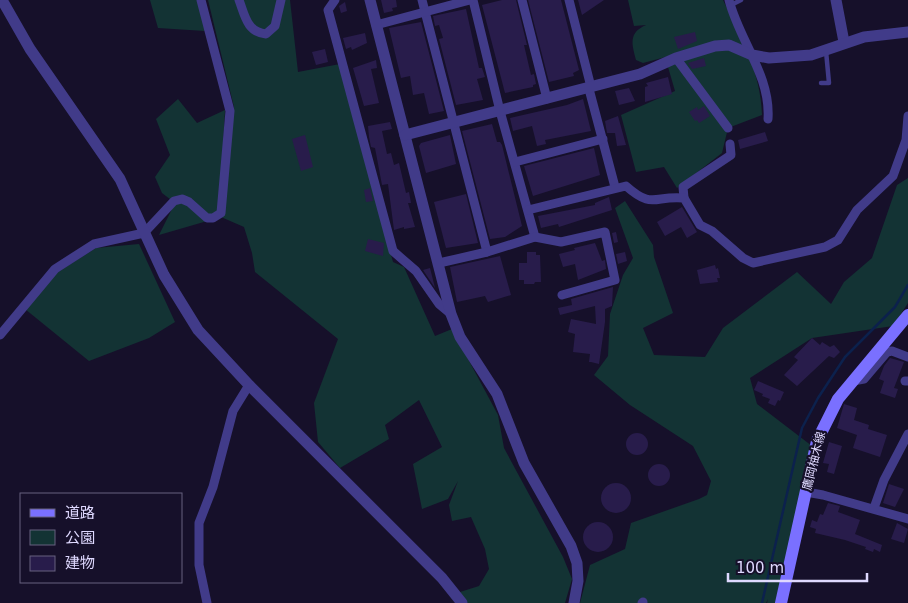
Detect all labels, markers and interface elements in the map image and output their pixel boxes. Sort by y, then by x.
street label: 鷹岡柚木線 [800,430,828,492]
legend [20,493,182,583]
text: 道路 [65,504,95,522]
text: 公園 [65,529,95,547]
scale bar [728,550,867,582]
text: 建物 [65,554,95,572]
text: 100 m [736,559,784,577]

